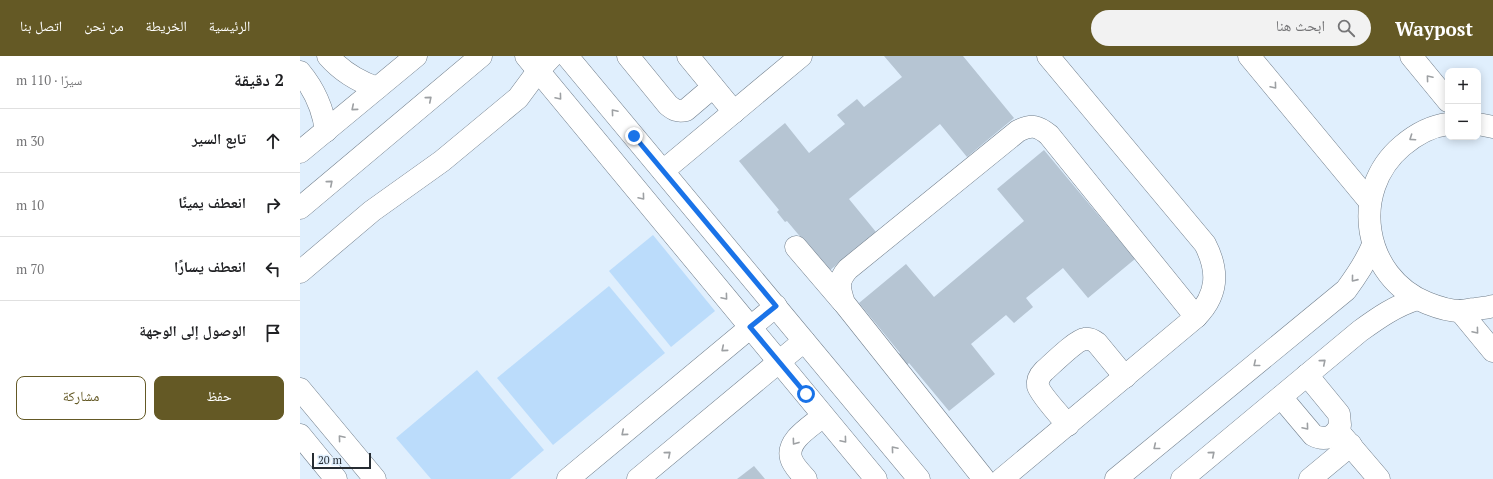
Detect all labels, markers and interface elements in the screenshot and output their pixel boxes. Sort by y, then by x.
search box [1091,10,1371,46]
text: ابحث هنا [1276,15,1325,35]
text: اتصل بنا [20,16,62,35]
text: من نحن [84,16,124,35]
text: الخريطة [146,16,187,35]
text: الرئيسية [209,16,250,35]
text: Waypost [1395,16,1473,41]
icon: search [1335,17,1357,39]
text: 2 دقيقة [234,68,284,91]
map controls [1445,68,1481,140]
button: + [1445,68,1481,104]
text: سيرًا · 110 m [16,71,82,89]
one-way arrow [1427,76,1434,83]
one-way arrow [1269,81,1276,89]
one-way arrow [555,92,562,99]
one-way arrow [425,97,432,104]
one-way arrow [351,103,359,110]
button: − [1445,104,1481,140]
one-way arrow [611,110,618,117]
route end [625,127,643,145]
text: تابع السير [192,128,246,148]
icon: ahead [262,130,284,152]
text: 30 m [16,132,44,150]
one-way arrow [1410,133,1417,140]
one-way arrow [325,180,332,187]
text: انعطف يمينًا [178,192,246,212]
one-way arrow [638,192,645,200]
icon: right [262,194,284,216]
text: 10 m [16,196,44,214]
text: انعطف يسارًا [174,256,246,276]
icon: left [262,258,284,280]
text: 70 m [16,260,44,278]
one-way arrow [1352,275,1359,282]
one-way arrow [721,292,728,300]
text: الوصول إلى الوجهة [139,320,246,340]
icon: arrive [262,322,284,344]
one-way arrow [1472,326,1479,333]
one-way arrow [721,345,729,352]
one-way arrow [1254,360,1261,367]
one-way arrow [1318,360,1326,367]
button: مشاركة [16,376,146,420]
button: حفظ [154,376,284,420]
route start [797,385,815,403]
one-way arrow [1302,422,1309,430]
one-way arrow [622,428,629,435]
one-way arrow [339,436,346,443]
one-way arrow [839,436,846,443]
one-way arrow [792,438,800,445]
one-way arrow [1153,442,1160,449]
one-way arrow [892,446,899,454]
scale bar [312,451,371,470]
one-way arrow [664,452,671,459]
one-way arrow [1208,452,1215,459]
text: 20 m [318,453,342,467]

